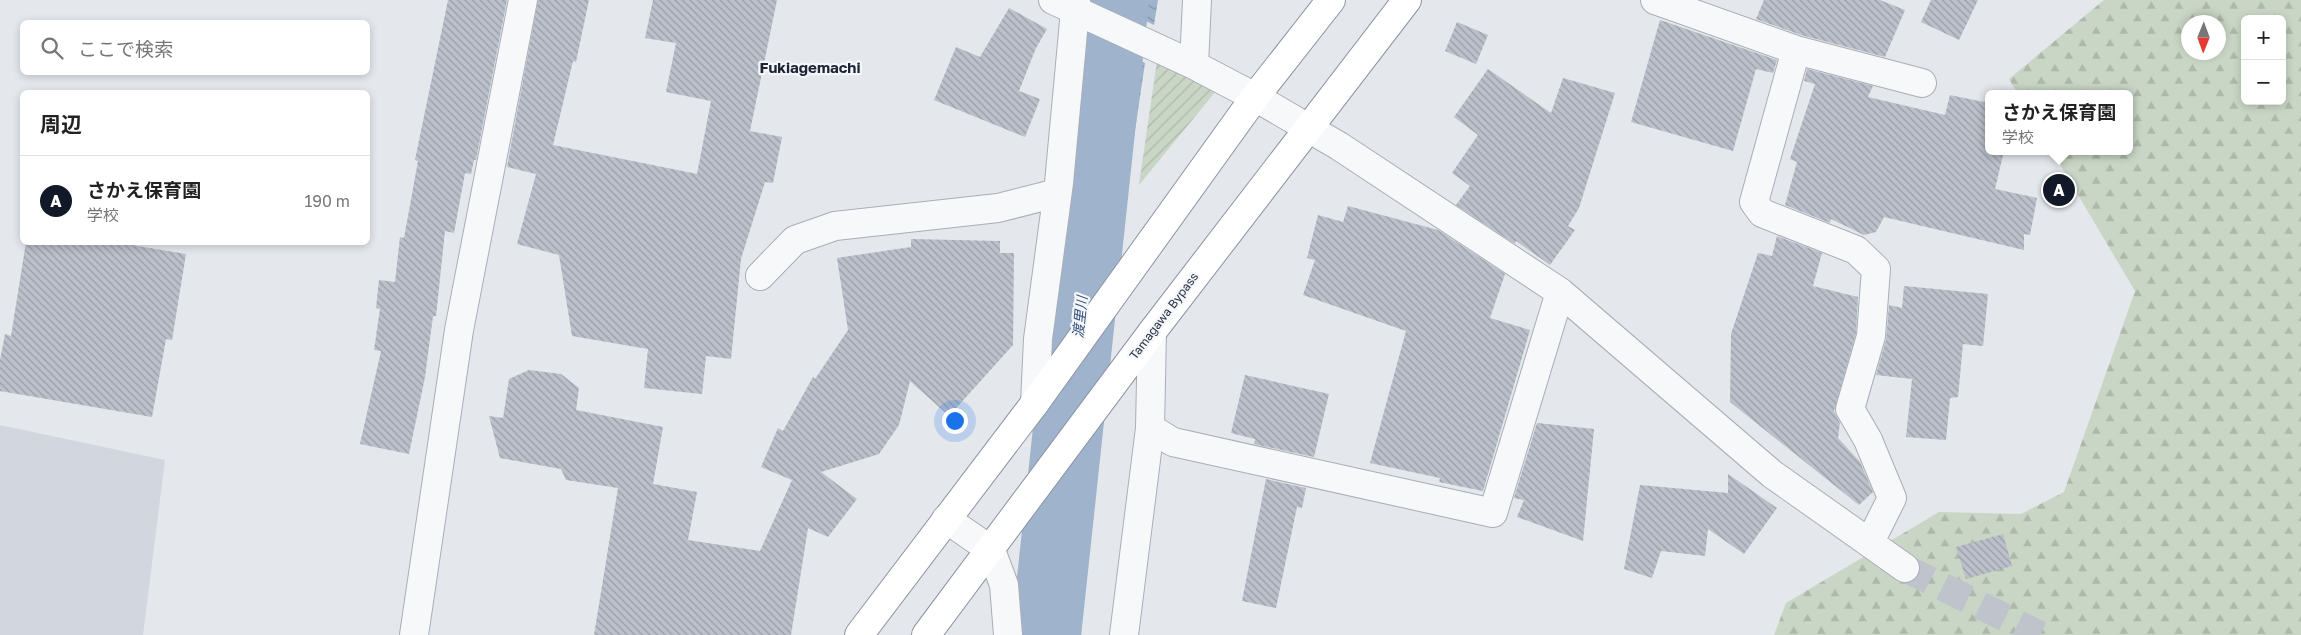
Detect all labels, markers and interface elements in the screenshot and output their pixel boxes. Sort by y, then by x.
north arrow [2181,15,2226,60]
map controls [2241,15,2286,105]
button: + [2241,15,2286,60]
search box [20,20,370,75]
icon: search [38,34,66,62]
text: ここで検索 [78,37,173,60]
district label: Fukiagemachi [759,58,861,76]
button: − [2241,60,2286,105]
popup [1985,90,2133,155]
text: さかえ保育園 [2002,100,2116,123]
text: 周辺 [40,111,82,137]
text: 学校 [2002,127,2034,147]
pin: A [2043,171,2075,209]
text: さかえ保育園 [87,178,201,201]
text: A [50,191,62,211]
text: 190 m [304,191,350,211]
text: 学校 [87,205,119,225]
street label: Tamagawa Bypass [1126,269,1201,362]
water label: 渡里川 [1069,293,1090,339]
your location [942,408,968,434]

